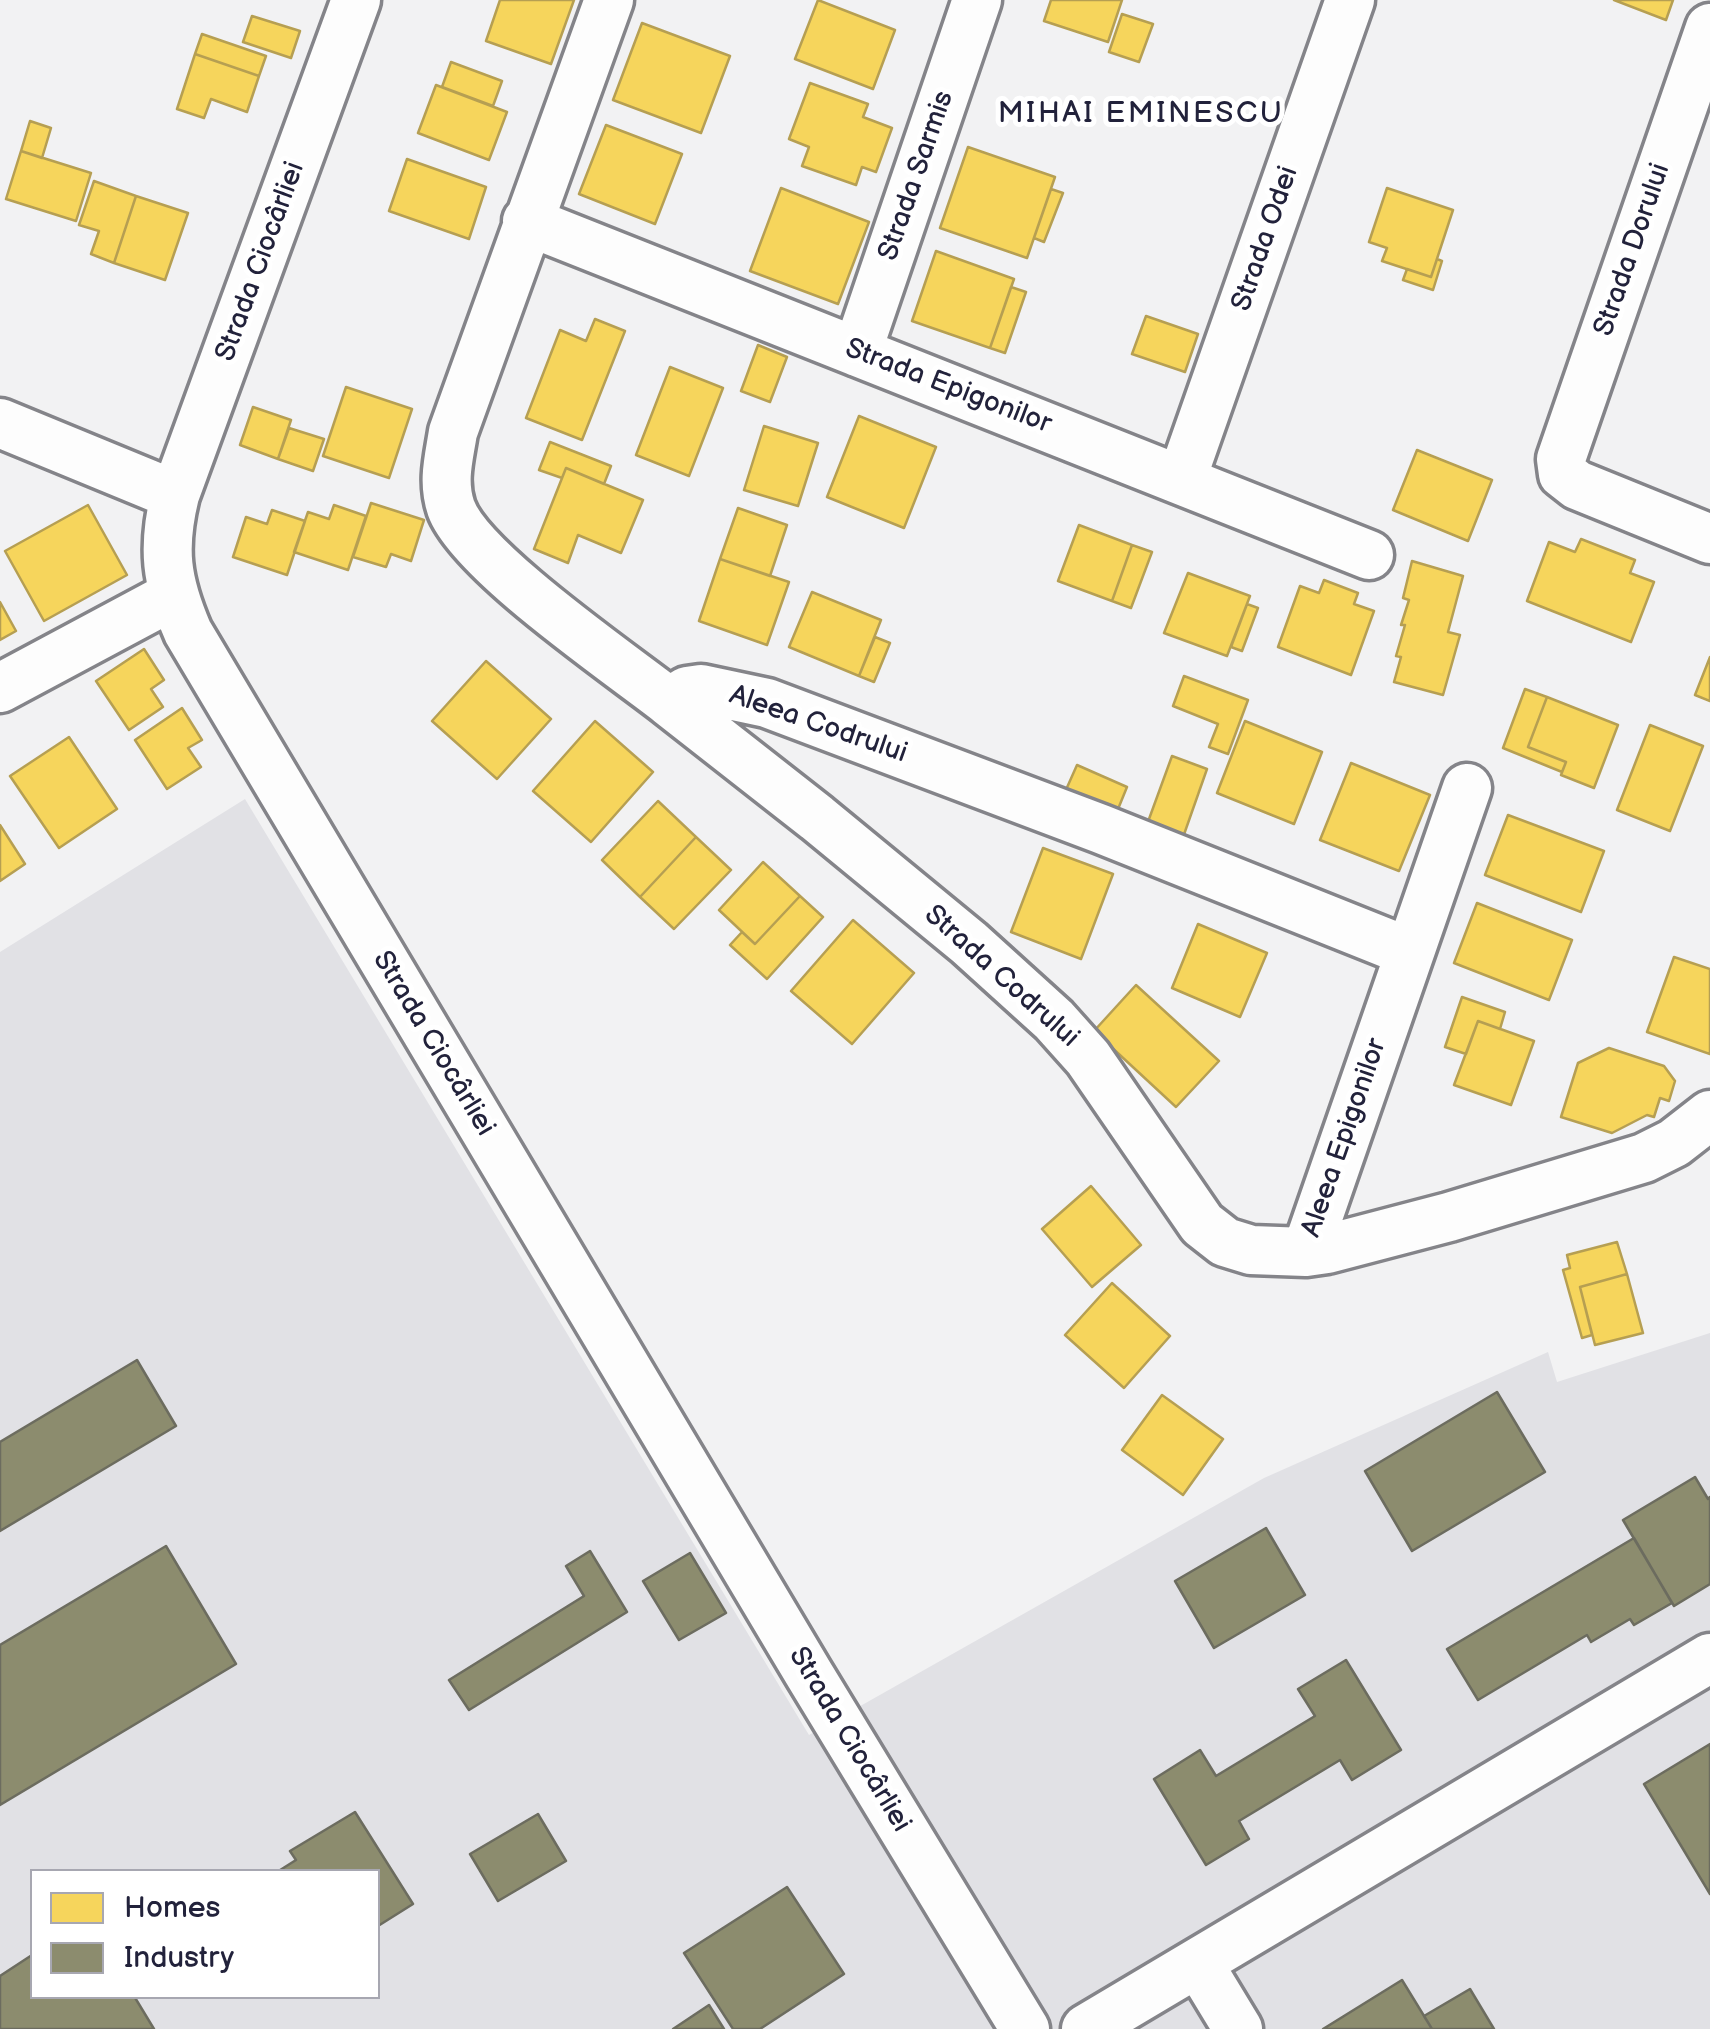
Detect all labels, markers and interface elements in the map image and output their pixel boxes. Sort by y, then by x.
street label: Strada Sarmis [872,87,962,265]
district label: MIHAI EMINESCU [998,96,1284,132]
street label: Strada Ciocârliei [209,158,313,366]
street label: Strada Dorului [1588,159,1678,341]
street label: Strada Odei [1226,162,1306,316]
street label: Strada Epigonilor [840,332,1056,442]
street label: Aleea Codrului [725,679,911,771]
street label: Strada Codrului [917,899,1085,1055]
street label: Strada Ciocârliei [365,946,501,1142]
street label: Aleea Epigonilor [1295,1034,1395,1242]
street label: Strada Ciocârliei [781,1642,917,1838]
legend [30,1869,380,1999]
text: Homes [124,1890,220,1926]
text: Industry [124,1940,234,1976]

